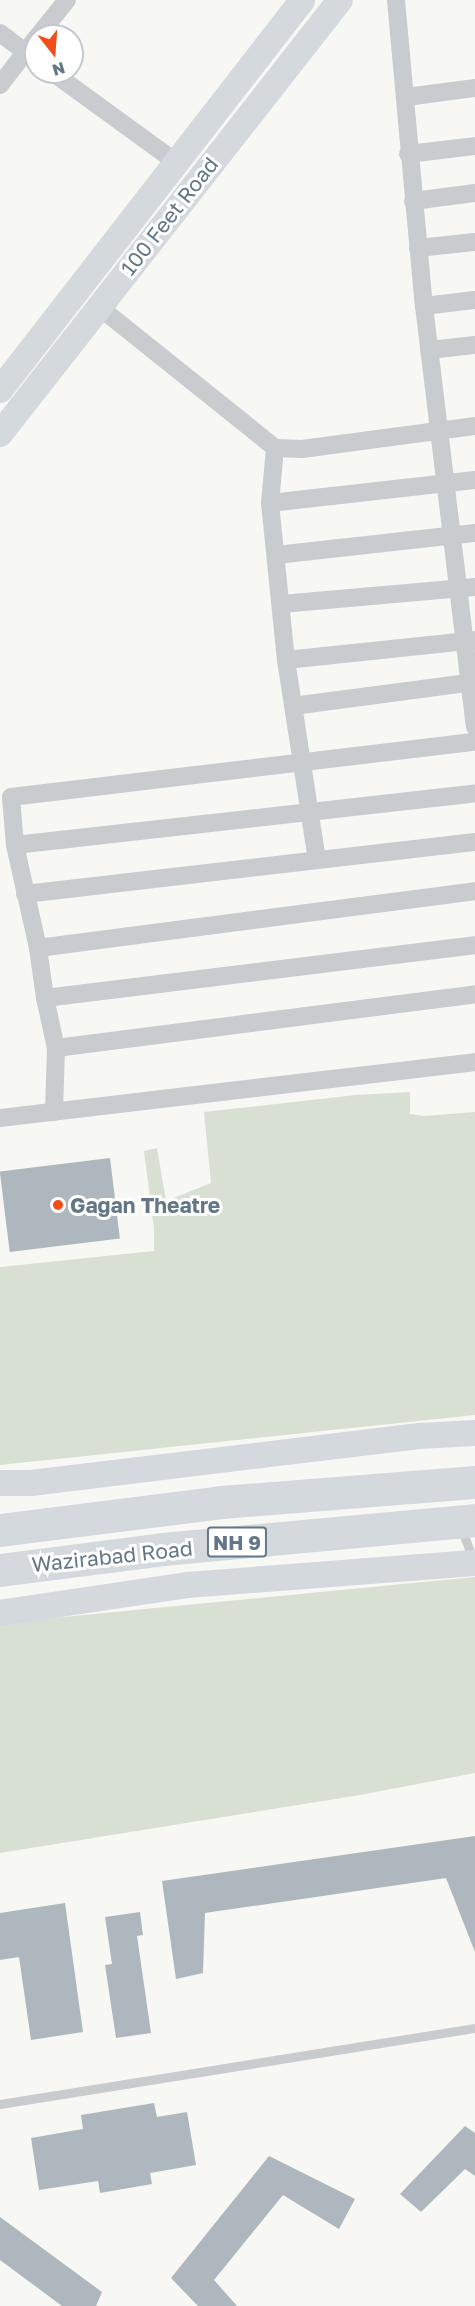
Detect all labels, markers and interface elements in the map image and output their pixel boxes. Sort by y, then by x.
north arrow [24,24,84,84]
text: N [50,58,67,81]
street label: 100 Feet Road [115,152,223,280]
place label: Gagan Theatre [70,1192,220,1218]
marker: Gagan Theatre [51,1198,65,1212]
road number: NH 9 [206,1525,268,1559]
street label: Wazirabad Road [30,1535,194,1577]

